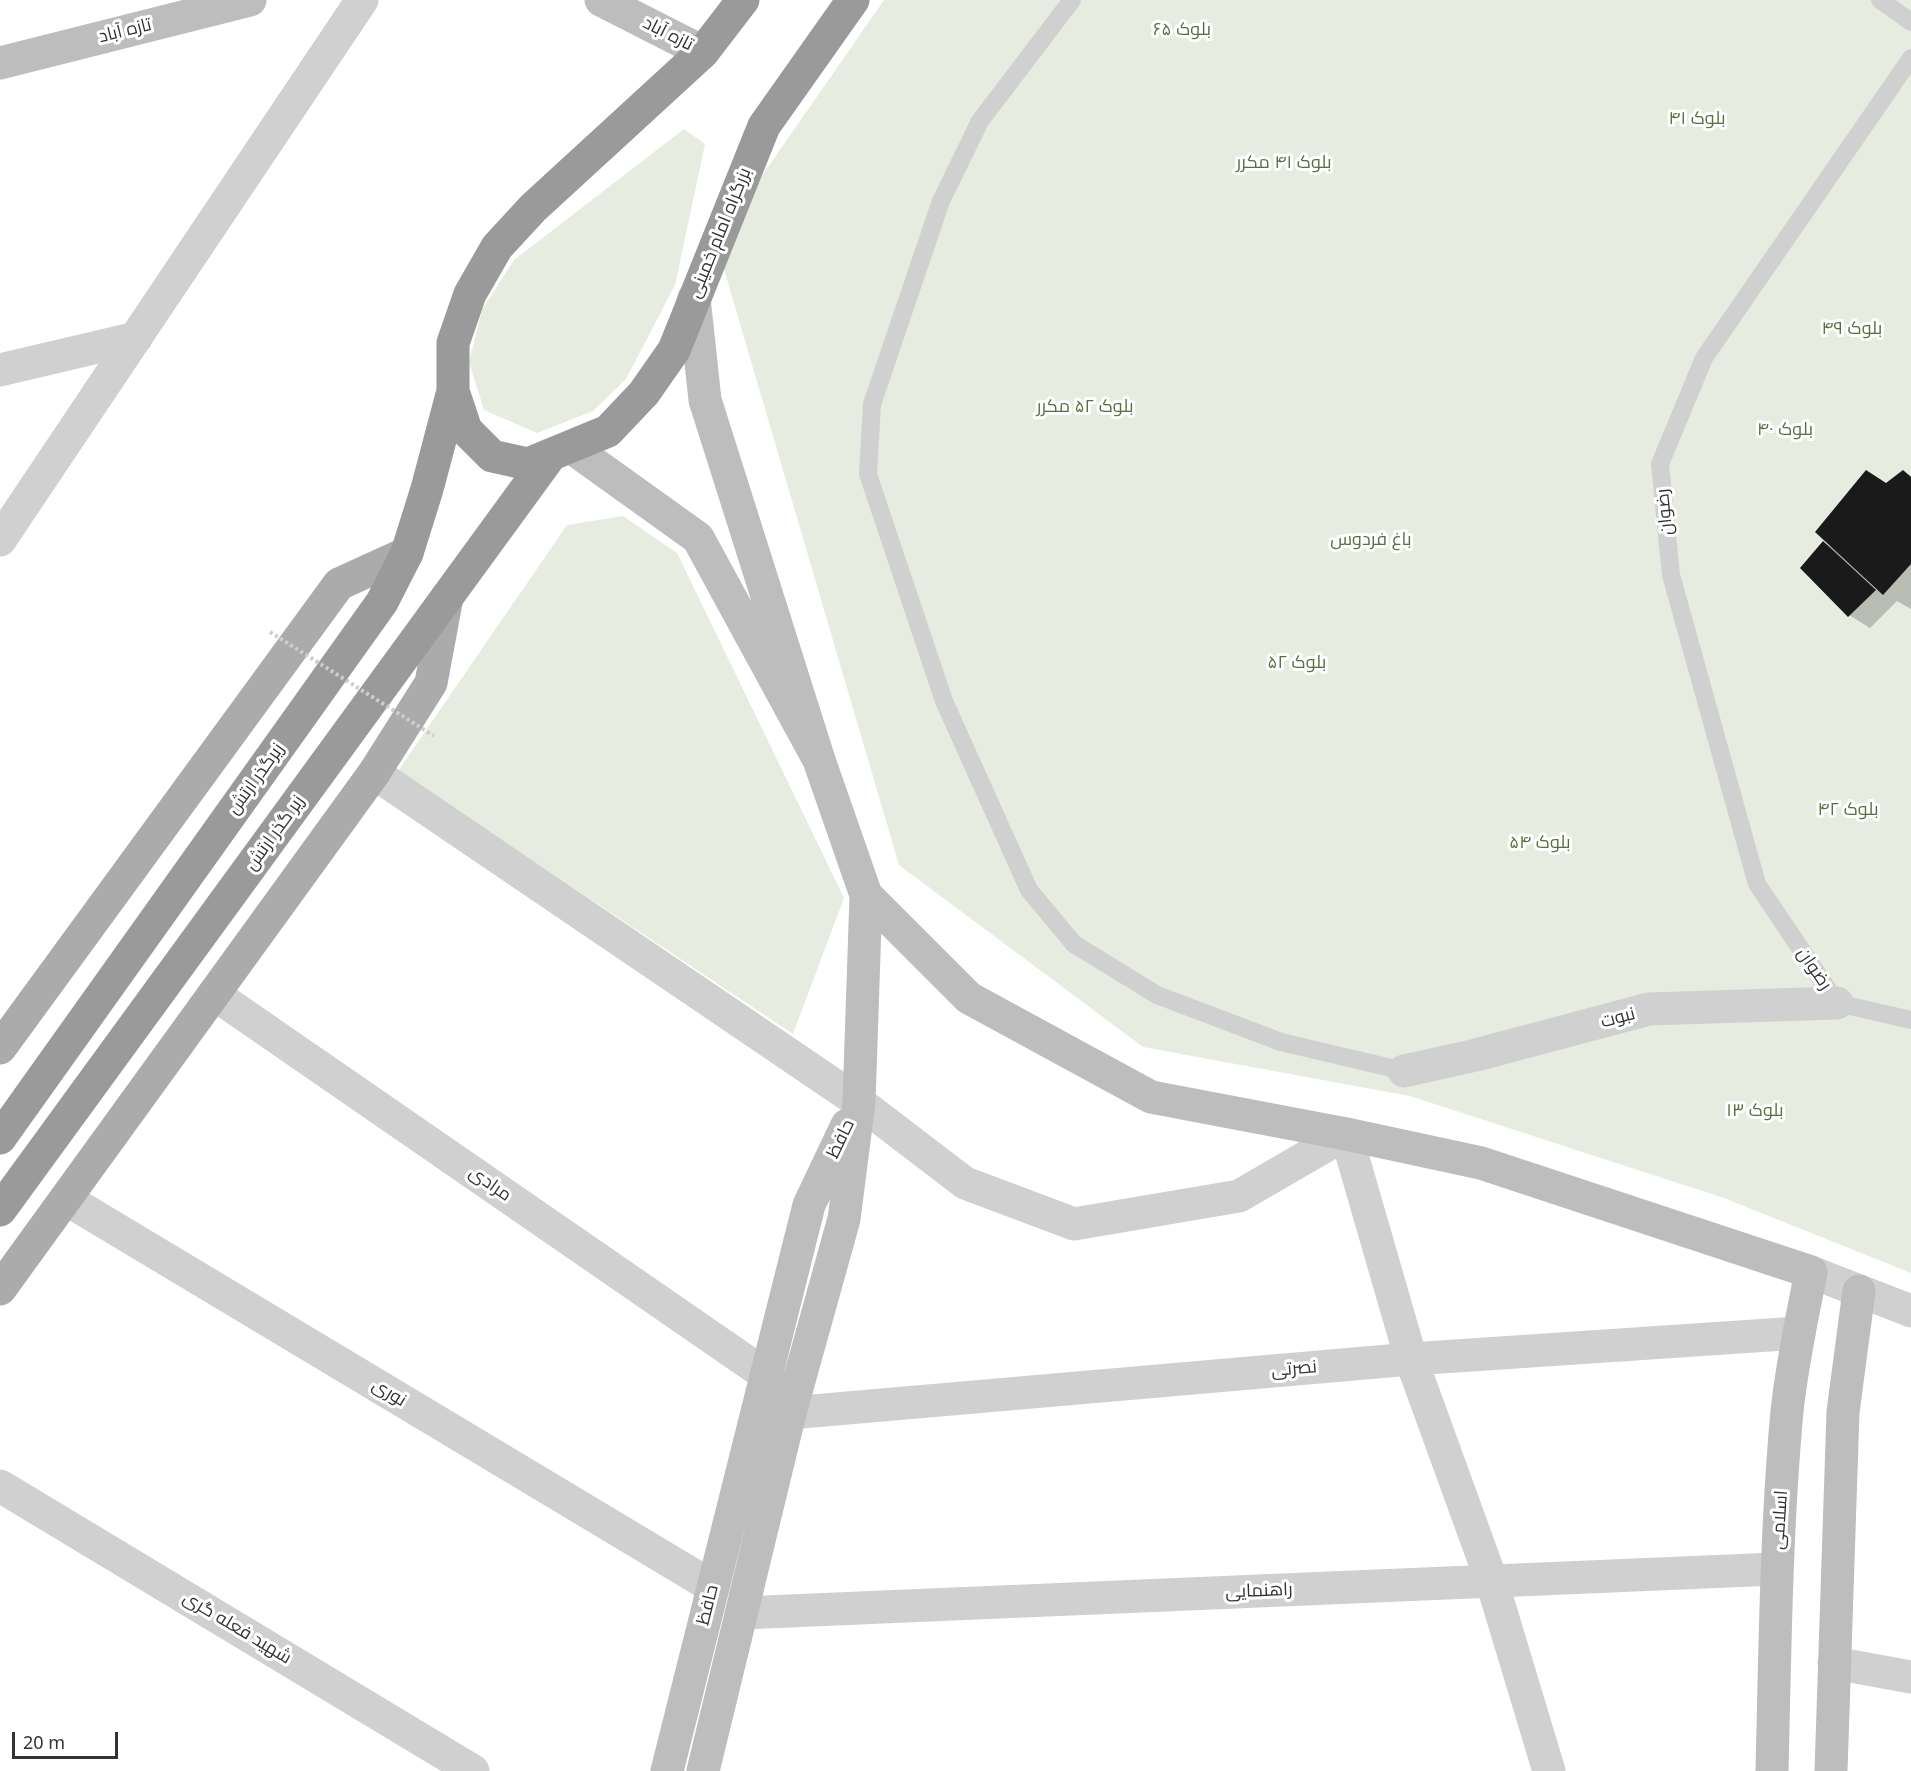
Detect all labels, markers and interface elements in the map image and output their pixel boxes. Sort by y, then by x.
street label: تازه آباد [639,12,697,56]
street label: تازه آباد [96,14,154,48]
park label: بلوک ۶۵ [1153,19,1211,41]
park label: بلوک ۴۱ [1668,108,1726,130]
park label: بلوک ۴۱ مکرر [1236,152,1332,174]
street label: بزرگراه امام خمینی [684,165,756,301]
park label: بلوک ۴۹ [1822,318,1882,340]
park label: بلوک ۵۲ مکرر [1036,396,1134,418]
park label: بلوک ۴۰ [1757,419,1813,441]
street label: رضوان [1652,488,1678,536]
park label: باغ فردوس [1330,529,1412,551]
park label: بلوک ۵۲ [1268,652,1326,674]
street label: زیرگذر ارتش [223,739,289,819]
street label: زیر گذر ارتش [241,791,309,875]
park label: بلوک ۴۲ [1818,799,1878,821]
park label: بلوک ۵۴ [1509,832,1571,854]
street label: رضوان [1792,944,1836,994]
street label: نبوت [1598,1003,1638,1033]
park label: بلوک ۱۳ [1726,1100,1784,1122]
street label: حافظ [822,1116,860,1162]
street label: مرادی [465,1162,515,1206]
street label: نصرتی [1270,1356,1318,1382]
street label: نوری [368,1374,410,1412]
street label: اسلامی [1767,1490,1793,1550]
street label: راهنمایی [1225,1579,1293,1603]
street label: حافظ [693,1583,723,1627]
street label: شهید فعله گری [179,1587,295,1669]
scale bar [15,1720,122,1758]
text: 20 m [23,1730,65,1754]

